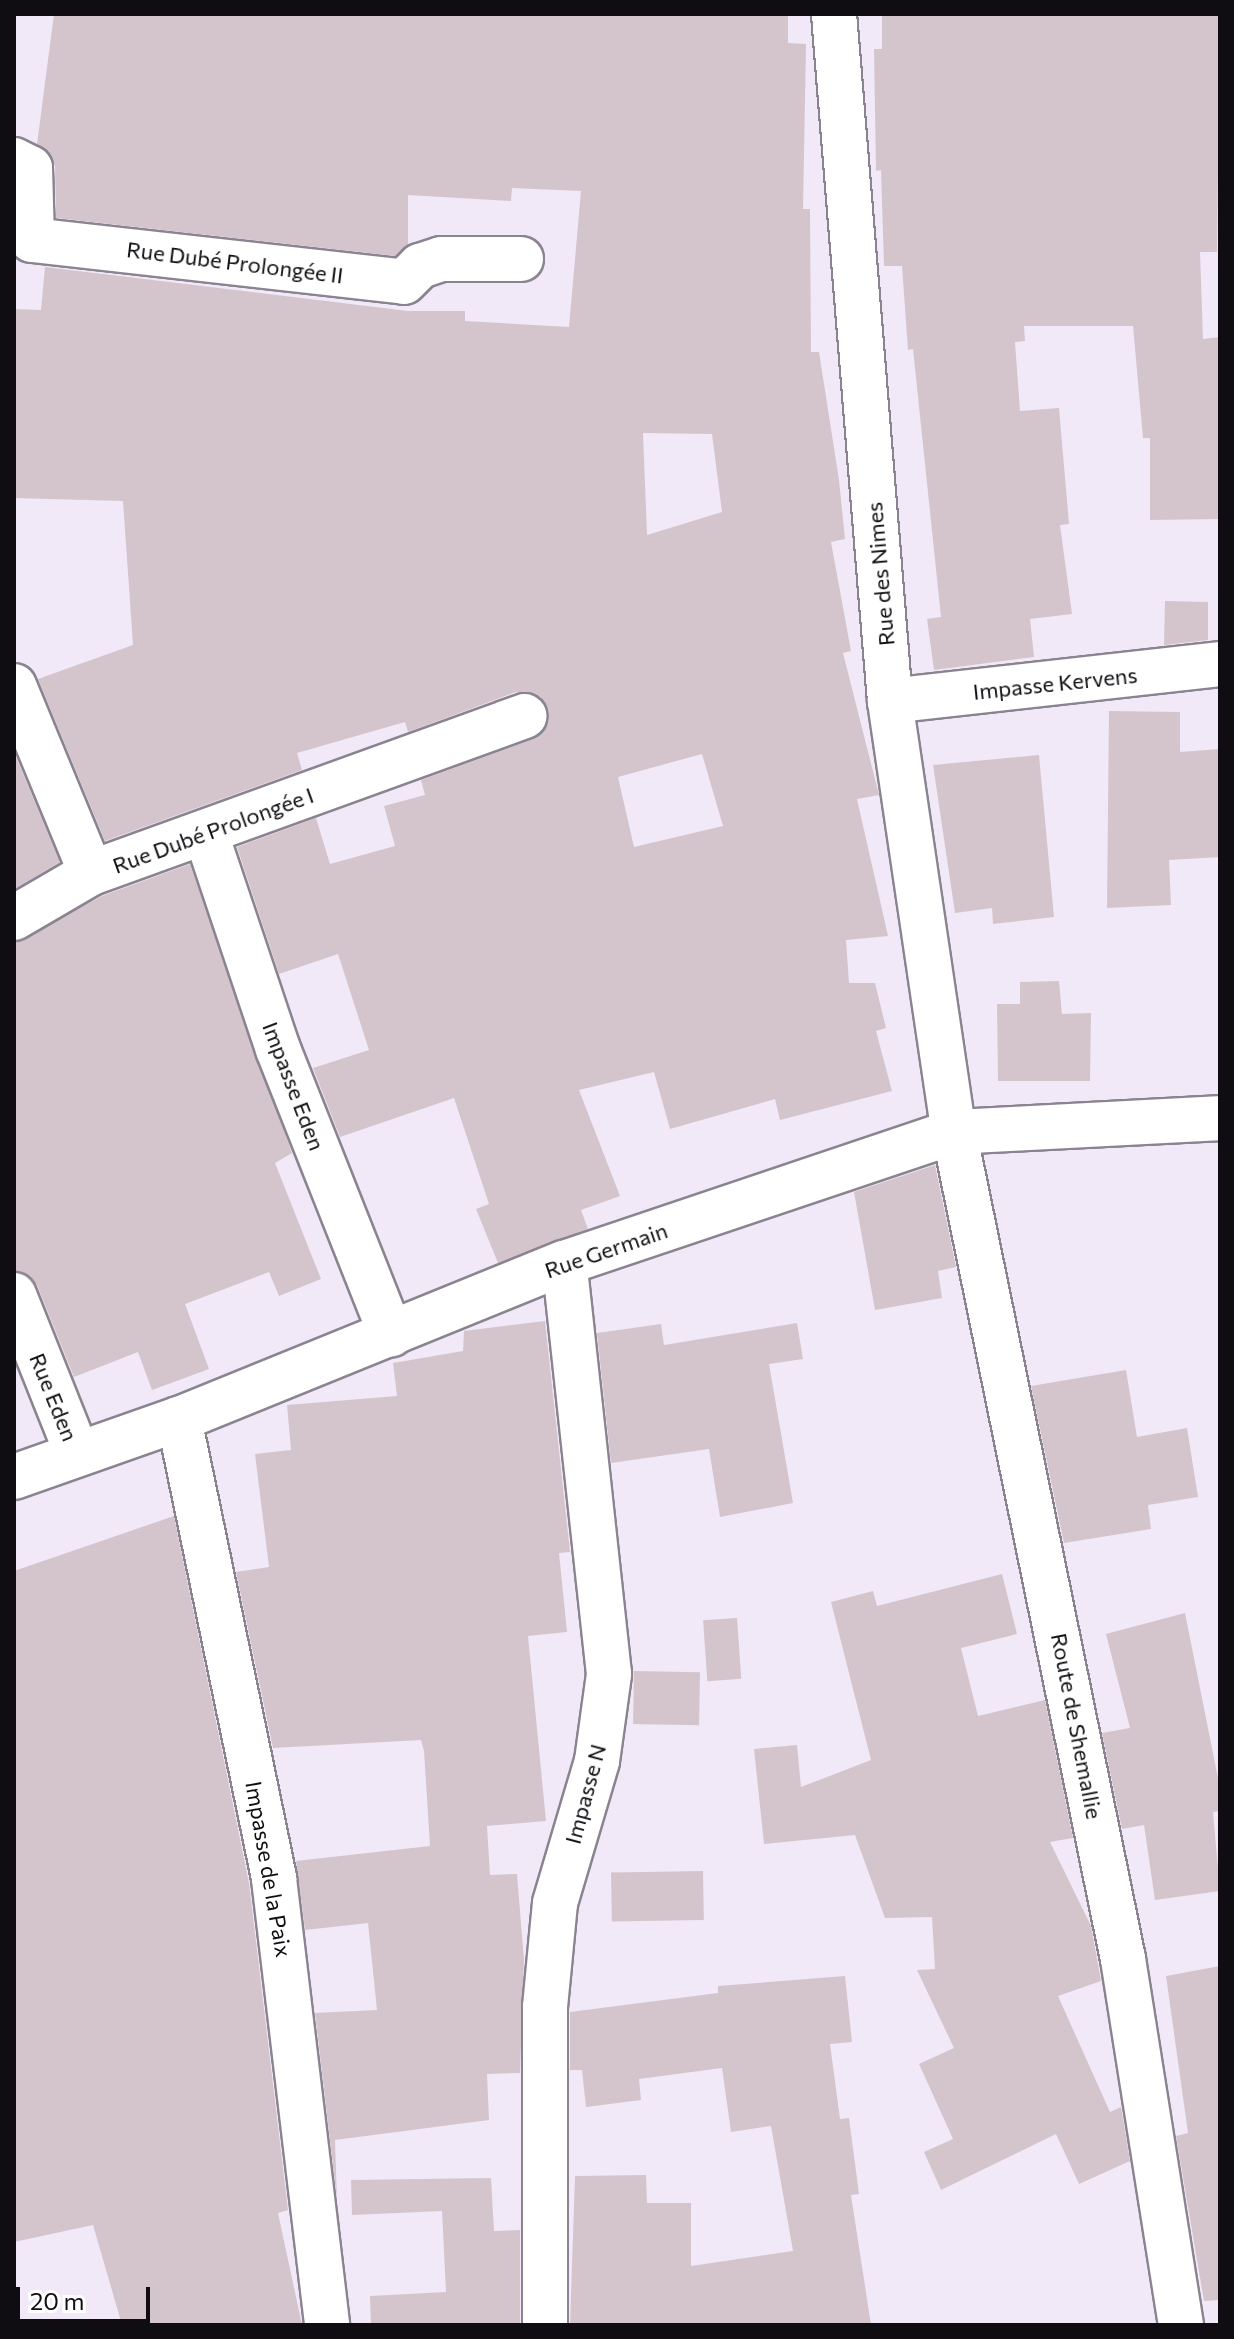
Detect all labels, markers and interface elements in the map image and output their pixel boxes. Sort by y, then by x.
street label: Rue Dubé Prolongée II [125,236,345,288]
street label: Rue des Nimes [861,501,899,647]
street label: Impasse Kervens [971,661,1139,705]
street label: Rue Dubé Prolongée I [109,781,317,879]
street label: Impasse Eden [257,1018,331,1154]
street label: Rue Germain [541,1217,671,1283]
street label: Rue Eden [24,1349,84,1445]
street label: Route de Shemallie [1046,1631,1108,1821]
street label: Impasse N [559,1741,611,1847]
street label: Impasse de la Paix [241,1779,297,1959]
scale bar [20,2271,154,2321]
text: 20 m [30,2286,84,2315]

